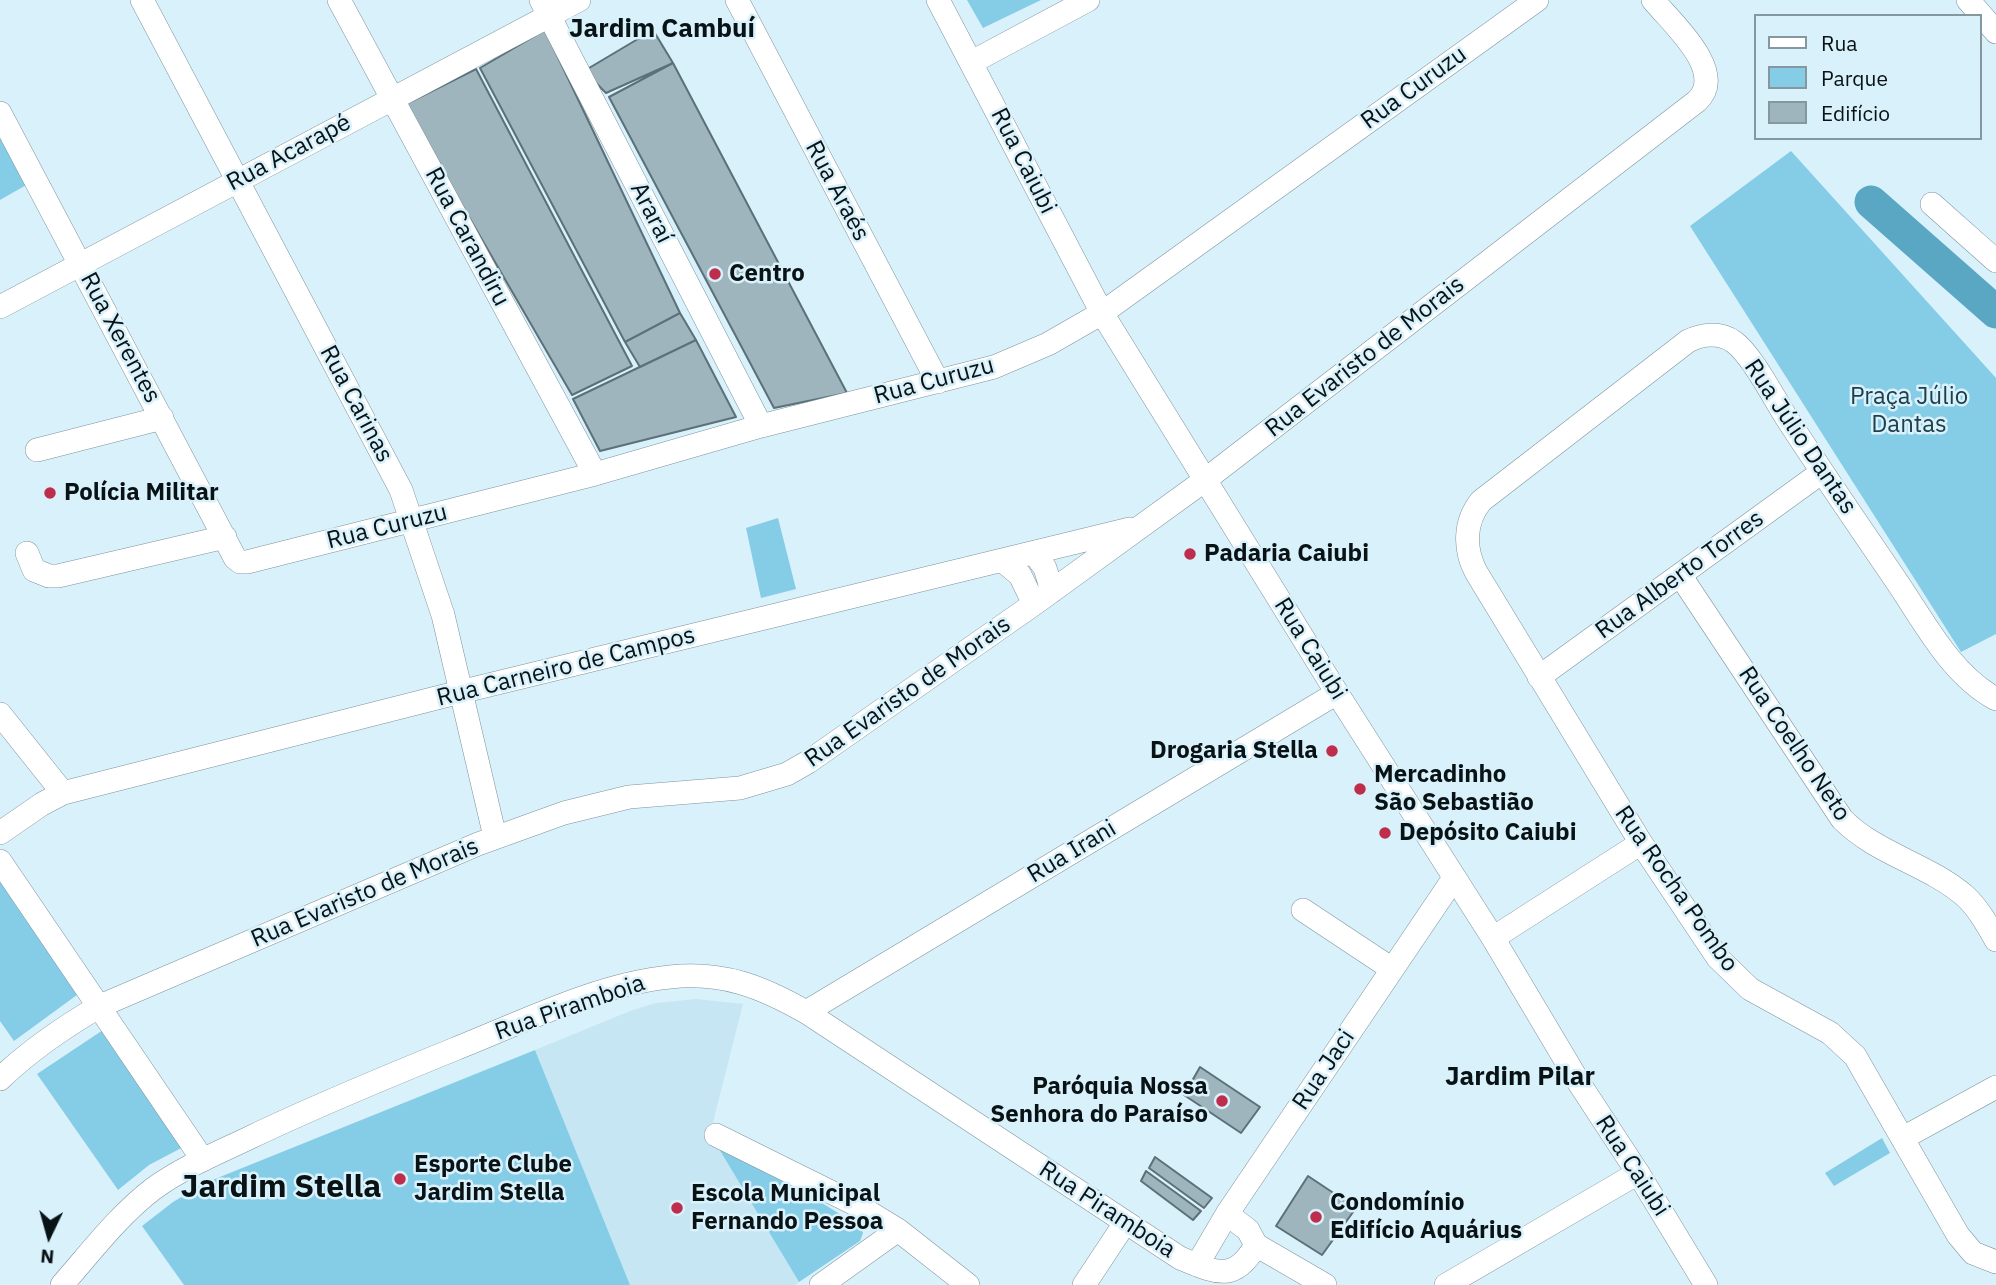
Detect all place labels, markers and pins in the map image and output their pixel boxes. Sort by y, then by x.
place label: Centro [729,260,805,288]
marker: Centro [707,266,723,282]
place label: Polícia Militar [64,479,219,507]
marker: Polícia Militar [42,485,58,501]
place label: Padaria Caiubi [1204,540,1369,568]
marker: Padaria Caiubi [1182,546,1198,562]
place label: Drogaria Stella [1150,737,1318,765]
marker: Drogaria Stella [1324,743,1340,759]
place label: Mercadinho São Sebastião [1374,761,1534,817]
marker: Mercadinho São Sebastião [1352,781,1368,797]
place label: Depósito Caiubi [1399,819,1577,847]
marker: Depósito Caiubi [1377,825,1393,841]
place label: Paróquia Nossa Senhora do Paraíso [990,1073,1208,1129]
marker: Paróquia Nossa Senhora do Paraíso [1214,1093,1230,1109]
place label: Esporte Clube Jardim Stella [414,1151,572,1207]
marker: Esporte Clube Jardim Stella [392,1171,408,1187]
place label: Escola Municipal Fernando Pessoa [691,1180,883,1236]
place label: Condomínio Edifício Aquárius [1330,1189,1522,1245]
marker: Escola Municipal Fernando Pessoa [669,1200,685,1216]
marker: Condomínio Edifício Aquárius [1308,1209,1324,1225]

